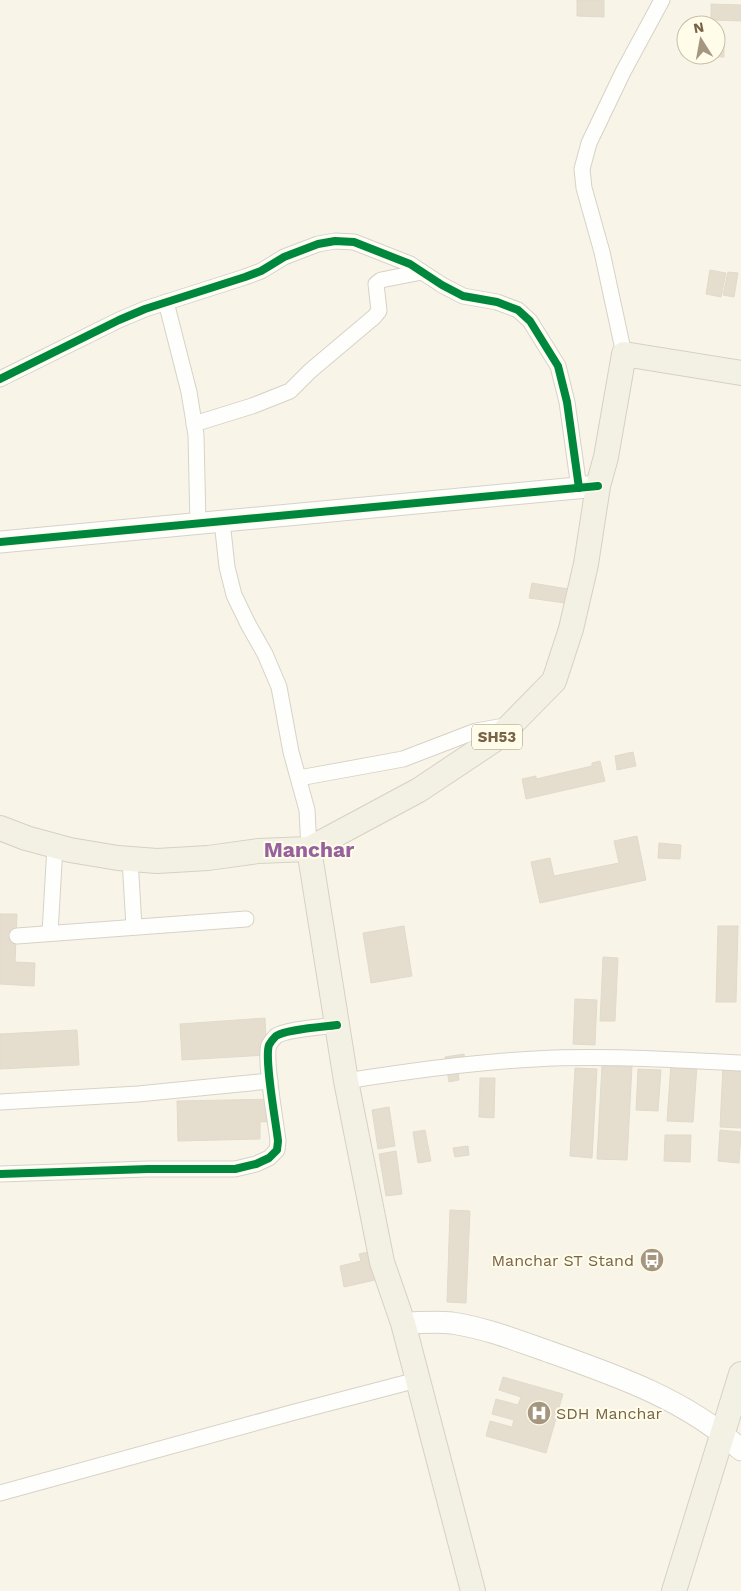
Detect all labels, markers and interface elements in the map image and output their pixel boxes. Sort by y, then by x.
north arrow [676,15,726,65]
text: N [692,18,705,36]
road number: SH53 [472,724,522,750]
district label: Manchar [264,837,354,862]
bus stop icon: Manchar ST Stand [639,1247,665,1273]
place label: Manchar ST Stand [492,1251,634,1270]
hospital icon: SDH Manchar [526,1400,552,1426]
place label: SDH Manchar [556,1404,662,1423]

